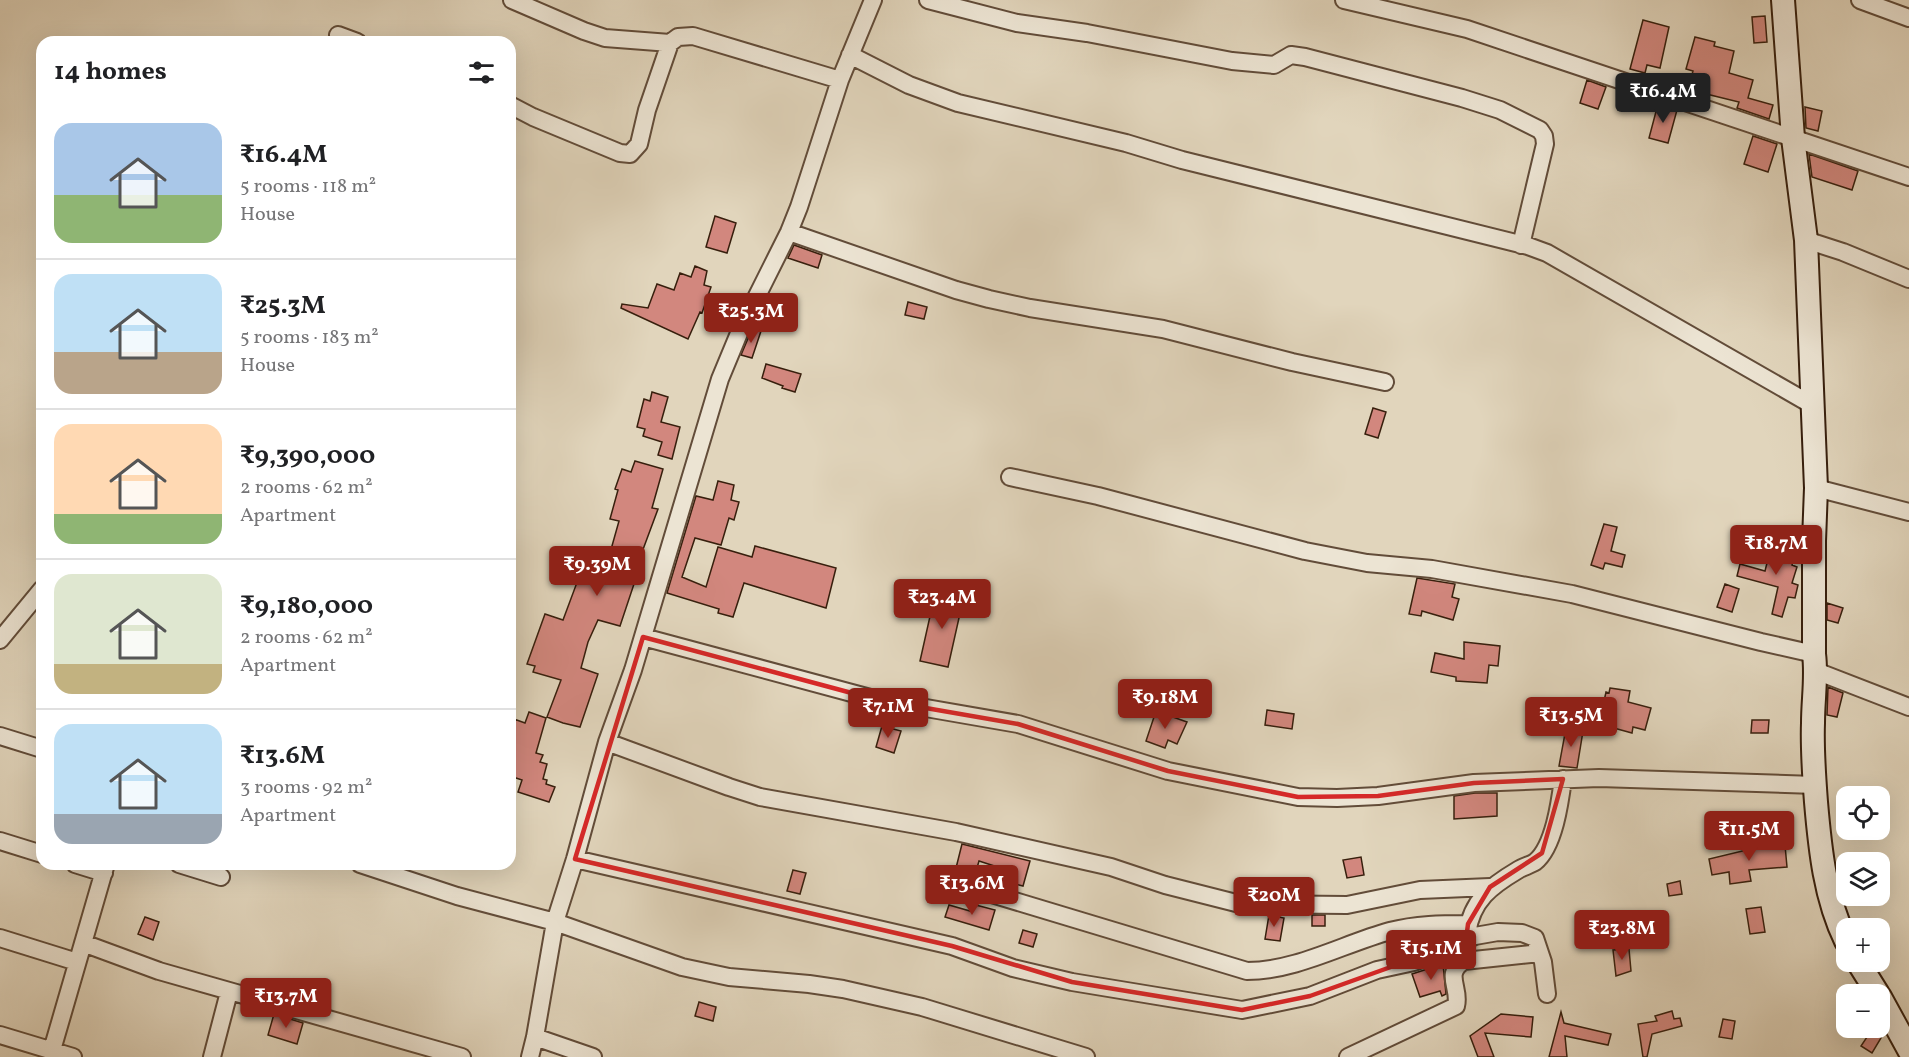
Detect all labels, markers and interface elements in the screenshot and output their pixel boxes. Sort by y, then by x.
text: 14 homes [54,54,167,90]
icon: filters [465,56,498,89]
pin: ₹16.4M [1614,73,1712,124]
text: ₹16.4M [1629,78,1697,106]
text: ₹16.4M [240,137,327,173]
icon: home [102,147,174,219]
text: 5 rooms · 118 m² [240,173,376,201]
text: House [240,201,295,229]
text: ₹25.3M [240,288,326,324]
pin: ₹25.3M [702,293,800,344]
icon: home [102,298,174,370]
text: ₹25.3M [718,298,784,326]
text: 5 rooms · 183 m² [240,324,379,352]
text: House [240,352,295,380]
text: ₹9,390,000 [240,438,375,474]
icon: home [102,448,174,520]
text: 2 rooms · 62 m² [240,474,373,502]
text: Apartment [240,502,336,530]
pin: ₹18.7M [1727,525,1825,576]
text: ₹18.7M [1744,530,1808,558]
pin: ₹9.39M [548,546,646,597]
text: ₹9.39M [563,551,631,579]
pin: ₹23.4M [893,579,991,630]
text: ₹23.4M [908,584,976,612]
text: ₹9,180,000 [240,588,373,624]
icon: home [102,598,174,670]
text: 2 rooms · 62 m² [240,624,373,652]
text: Apartment [240,652,336,680]
pin: ₹9.18M [1116,679,1214,730]
text: ₹9.18M [1132,684,1198,712]
pin: ₹7.1M [846,688,930,739]
text: ₹7.1M [862,693,914,721]
pin: ₹13.5M [1522,697,1620,748]
text: ₹13.5M [1539,702,1603,730]
text: ₹13.6M [240,738,325,774]
icon: home [102,748,174,820]
text: 3 rooms · 92 m² [240,774,372,802]
map controls [1836,786,1890,1038]
button: locate [1836,786,1890,840]
text: Apartment [240,802,336,830]
pin: ₹11.5M [1700,811,1798,862]
text: ₹11.5M [1718,816,1780,844]
button: layers [1836,852,1890,906]
pin: ₹13.6M [923,865,1021,916]
text: ₹13.6M [939,870,1005,898]
pin: ₹20M [1238,877,1310,928]
text: ₹20M [1247,882,1301,910]
pin: ₹23.8M [1573,910,1671,961]
text: ₹23.8M [1588,915,1656,943]
button: + [1836,918,1890,972]
pin: ₹15.1M [1382,930,1480,981]
text: ₹15.1M [1400,935,1462,963]
pin: ₹13.7M [237,978,335,1029]
text: ₹13.7M [254,983,318,1011]
button: − [1836,984,1890,1038]

